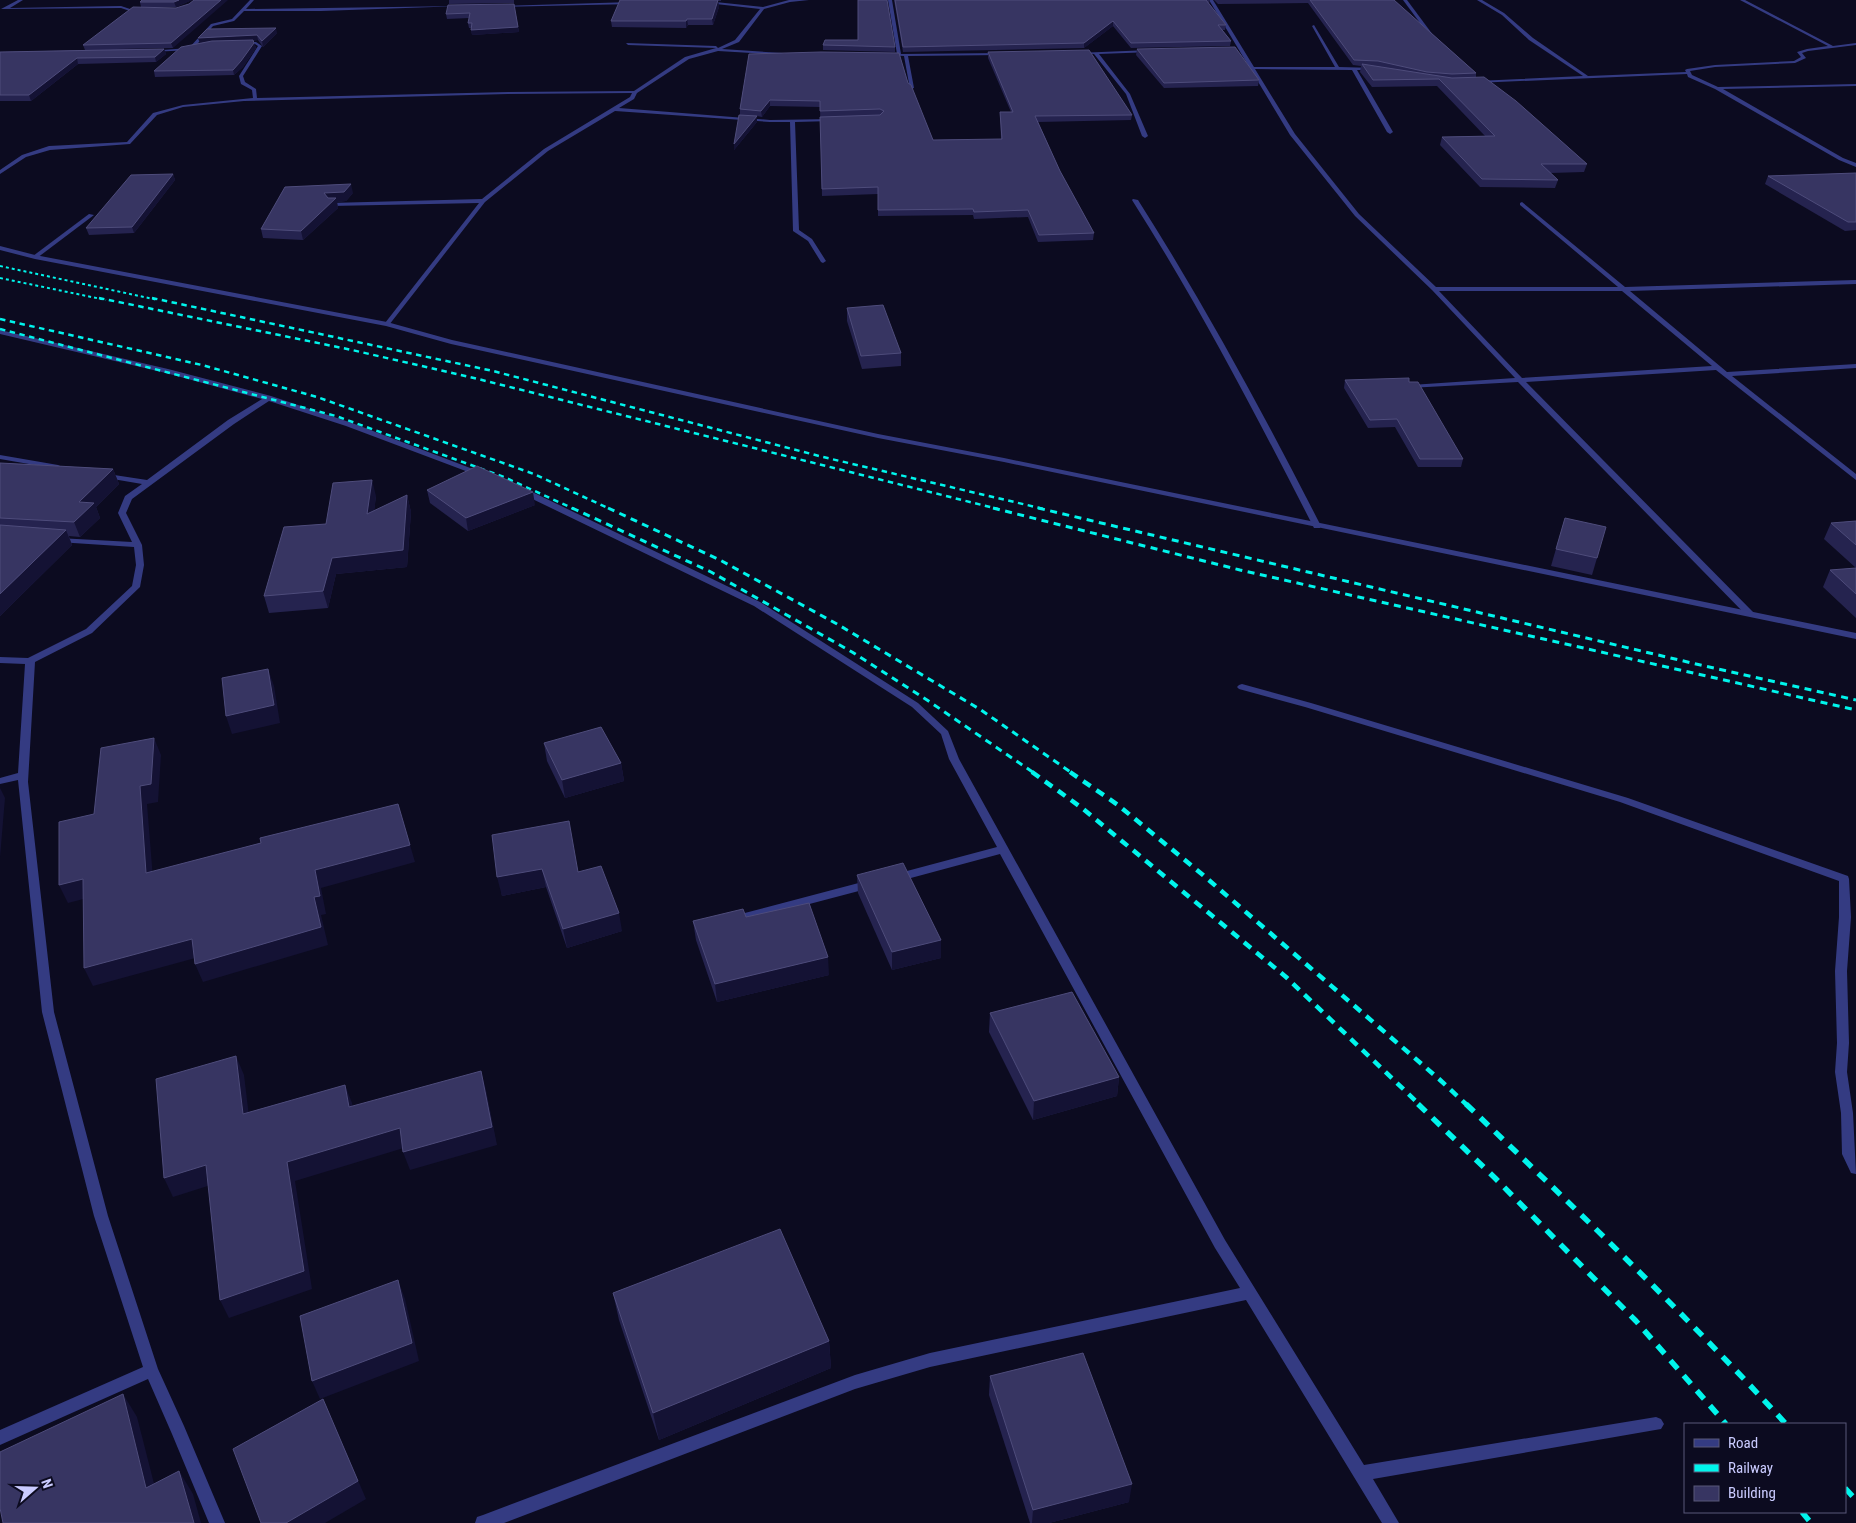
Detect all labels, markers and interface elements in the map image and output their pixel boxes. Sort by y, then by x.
legend [1684,1423,1846,1513]
text: Road [1728,1434,1758,1452]
text: Railway [1728,1459,1773,1477]
north arrow [10,1463,60,1513]
text: N [38,1477,56,1490]
text: Building [1728,1484,1776,1502]

